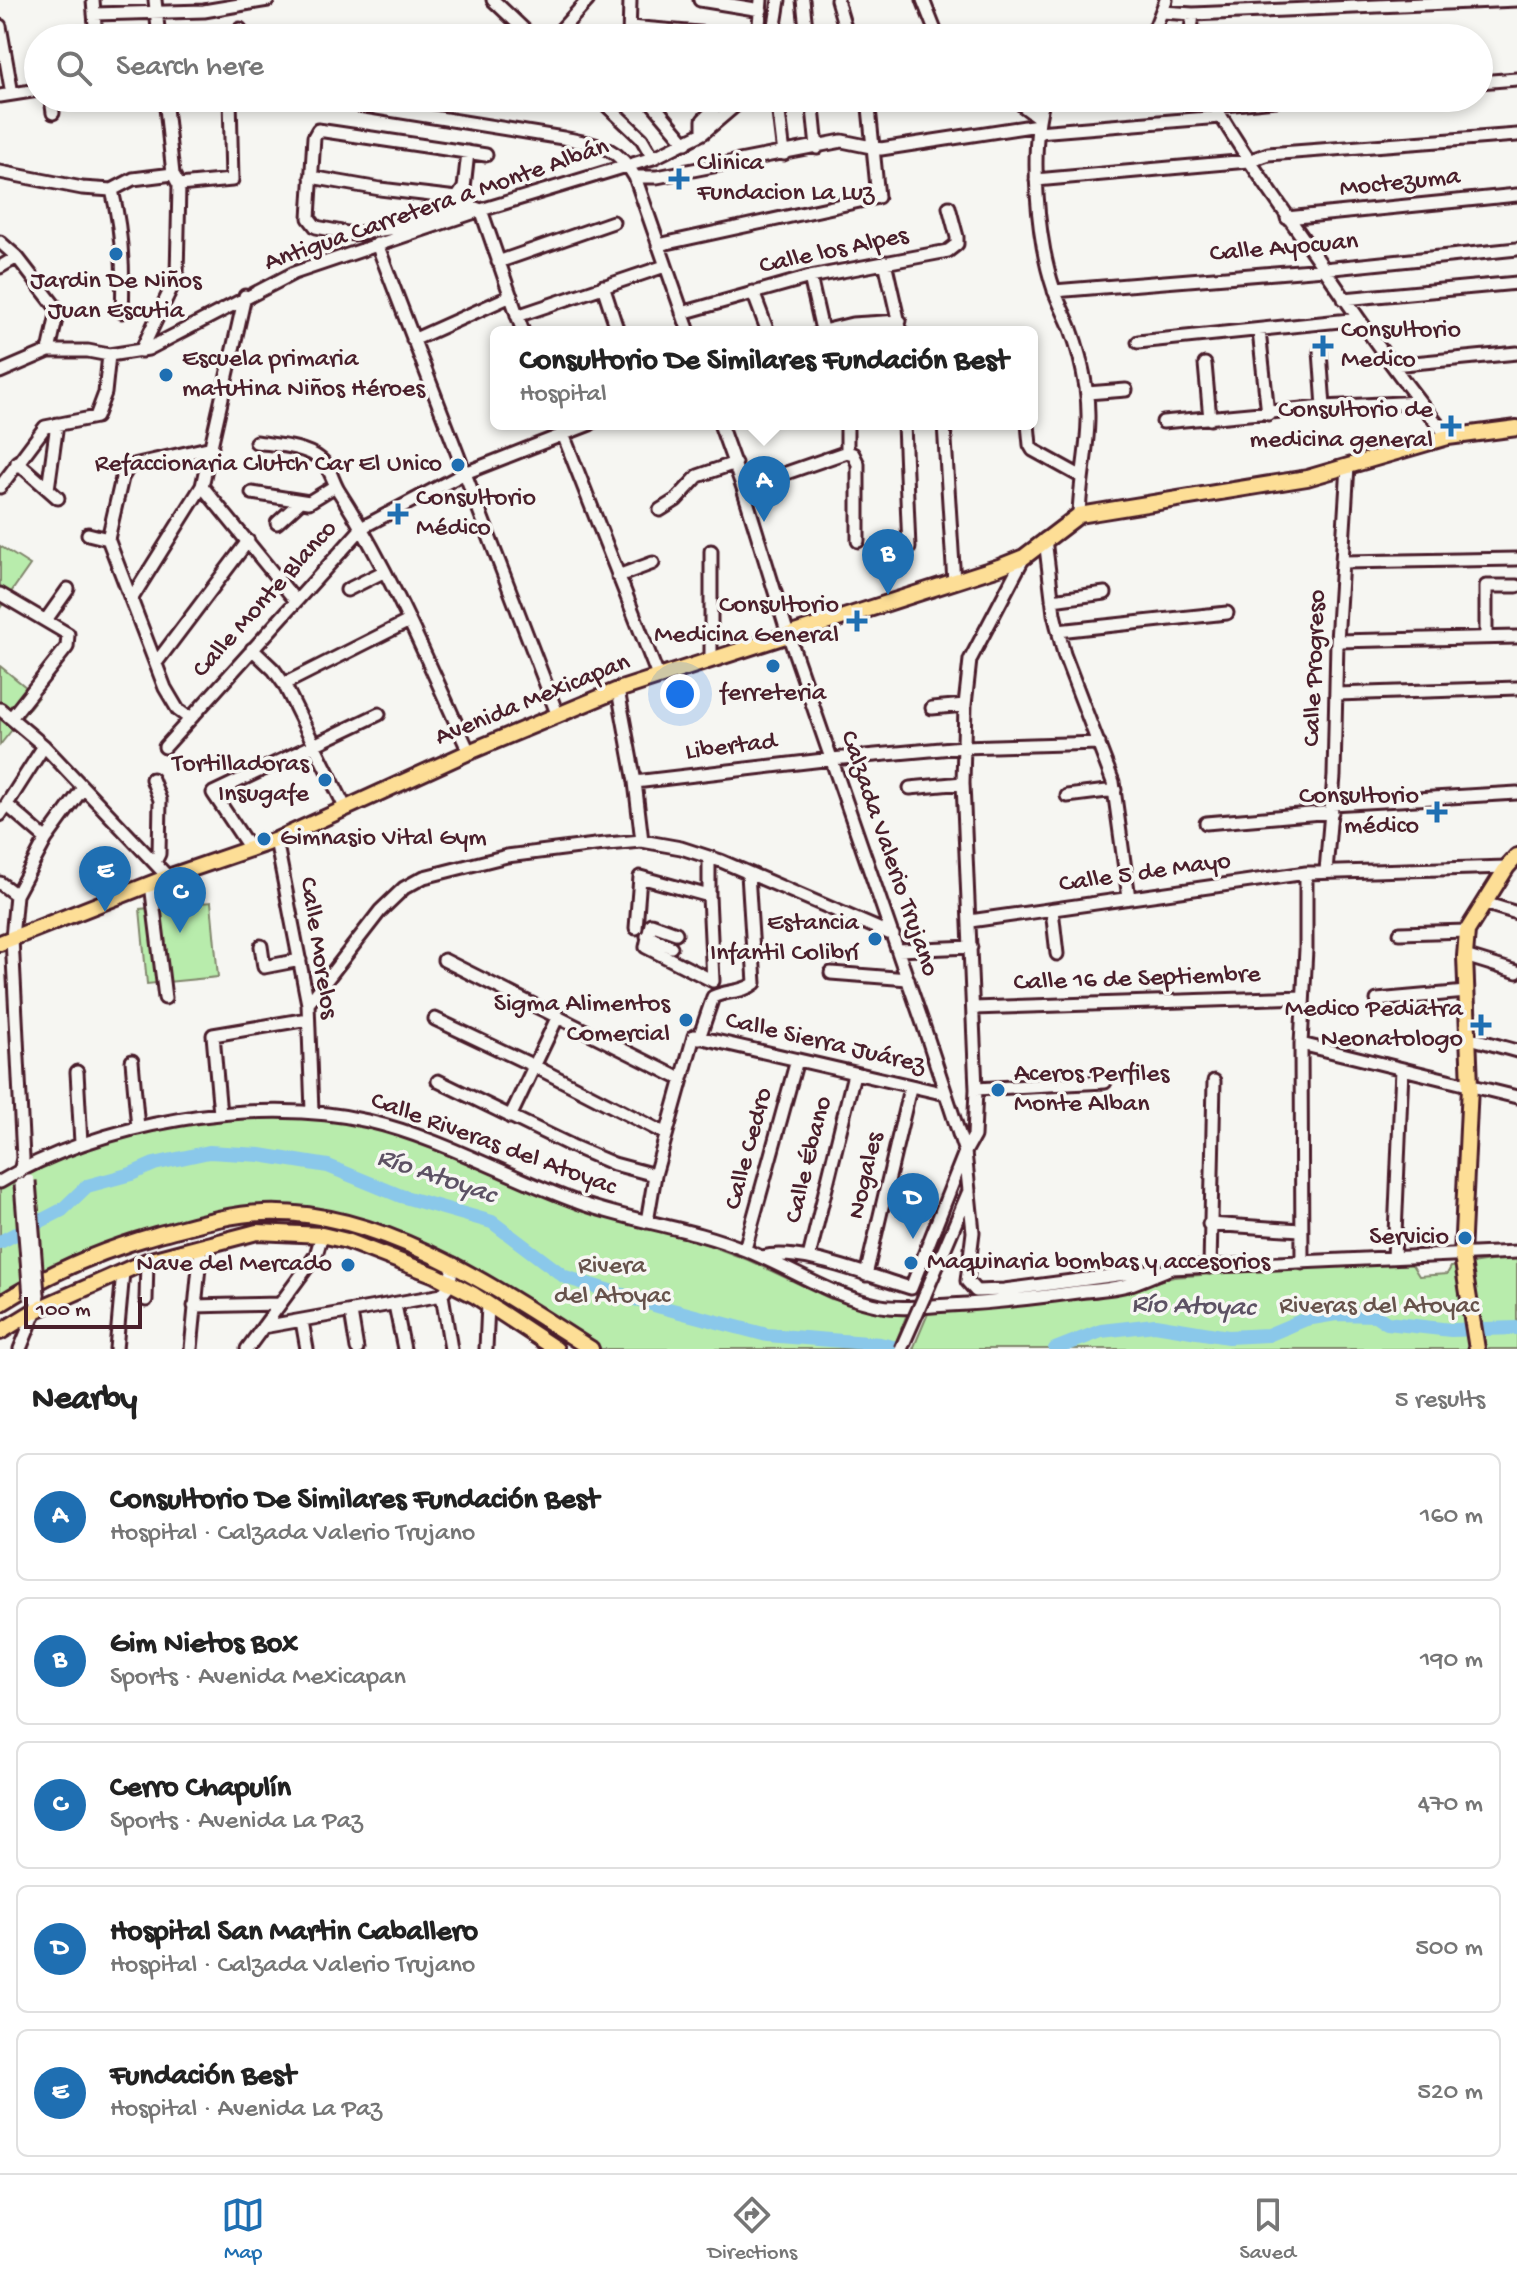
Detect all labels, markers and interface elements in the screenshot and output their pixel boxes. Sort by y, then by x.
search box [24,24,1493,112]
icon: search [52,46,96,90]
text: Search here [116,51,264,86]
street label: Antigua Carretera a Monte Albán [261,132,614,280]
place label: Clinica Fundacion La Luz [696,149,876,210]
street label: Moctezuma [1338,162,1463,206]
marker: Clinica Fundacion La Luz [668,168,690,190]
street label: Calle los Alpes [757,221,913,283]
street label: Calle Ayocuan [1208,227,1360,271]
marker: Jardin De Niños Juan Escutia [107,245,125,263]
place label: Jardin De Niños Juan Escutia [30,267,203,328]
place label: Consultorio Medico [1341,316,1461,377]
popup [490,326,1038,430]
marker: Consultorio Medico [1312,335,1334,357]
place label: Escuela primaria matutina Niños Héroes [182,345,426,406]
text: Consultorio De Similares Fundación Best [520,345,1008,380]
marker: Escuela primaria matutina Niños Héroes [157,366,175,384]
text: Hospital [520,380,607,411]
place label: Consultorio de medicina general [1249,396,1434,457]
marker: Consultorio de medicina general [1440,415,1462,437]
place label: Refaccionaria Clutch Car El Unico [95,450,442,481]
marker: Refaccionaria Clutch Car El Unico [449,456,467,474]
pin: A [738,456,790,522]
place label: Consultorio Médico [416,484,536,545]
marker: Consultorio Médico [387,503,409,525]
street label: Calle Monte Blanco [187,515,345,685]
pin: B [862,529,914,595]
street label: Calle Progreso [1298,589,1334,747]
place label: Consultorio Medicina General [654,591,839,652]
marker: Consultorio Medicina General [846,610,868,632]
street label: Avenida Mexicapan [431,647,636,754]
marker: ferreteria [764,657,782,675]
your location [660,674,700,714]
place label: ferreteria [719,679,828,710]
street label: Libertad [684,727,780,769]
street label: Calzada Valerio Trujano [831,727,945,981]
place label: Tortilladoras Insugafe [170,750,310,811]
marker: Tortilladoras Insugafe [316,771,334,789]
place label: Consultorio médico [1299,782,1419,843]
marker: Consultorio médico [1426,801,1448,823]
place label: Gimnasio Vital Gym [280,824,487,855]
marker: Gimnasio Vital Gym [255,830,273,848]
pin: E [79,846,131,912]
street label: Calle 5 de Mayo [1057,847,1233,901]
pin: C [154,867,206,933]
street label: Calle Morelos [291,875,344,1022]
place label: Estancia Infantil Colibrí [710,909,861,970]
marker: Estancia Infantil Colibrí [866,930,884,948]
street label: Calle 16 de Septiembre [1013,960,1262,1000]
place label: Sigma Alimentos Comercial [494,990,671,1051]
place label: Medico Pediatra Neonatologo [1285,995,1465,1056]
street label: Calle Sierra Juárez [722,1006,929,1082]
marker: Sigma Alimentos Comercial [677,1011,695,1029]
marker: Medico Pediatra Neonatologo [1470,1014,1492,1036]
place label: Aceros Perfiles Monte Alban [1014,1060,1171,1121]
marker: Aceros Perfiles Monte Alban [989,1081,1007,1099]
street label: Calle Cedro [719,1085,781,1213]
street label: Calle Riveras del Atoyac [366,1086,621,1204]
street label: Calle Ébano [779,1093,841,1227]
street label: Nogales [842,1128,892,1223]
water label: Río Atoyac [372,1141,502,1213]
pin: D [887,1173,939,1239]
place label: Servicio [1369,1223,1449,1254]
marker: Servicio [1456,1229,1474,1247]
place label: Maquinaria bombas y accesorios [927,1248,1272,1279]
place label: Nave del Mercado [136,1250,332,1281]
park label: Rivera del Atoyac [554,1252,671,1313]
marker: Maquinaria bombas y accesorios [902,1254,920,1272]
marker: Nave del Mercado [339,1256,357,1274]
water label: Río Atoyac [1131,1288,1258,1326]
park label: Riveras del Atoyac [1279,1292,1480,1323]
scale bar [24,1293,142,1329]
text: 100 m [36,1298,91,1324]
text: Nearby [32,1381,137,1421]
text: 5 results [1395,1386,1485,1417]
text: Consultorio De Similares Fundación Best [110,1484,599,1519]
text: A [52,1502,68,1533]
text: 160 m [1420,1502,1483,1533]
text: Hospital · Calzada Valerio Trujano [110,1519,475,1550]
text: Gim Nietos Box [110,1628,298,1663]
text: B [53,1646,67,1677]
text: 190 m [1420,1646,1483,1677]
text: Sports · Avenida Mexicapan [110,1663,406,1694]
text: Cerro Chapulín [110,1772,291,1807]
text: C [53,1790,67,1821]
text: 470 m [1418,1790,1483,1821]
text: Sports · Avenida La Paz [110,1807,363,1838]
text: Hospital San Martin Caballero [110,1916,478,1951]
text: D [52,1934,68,1965]
text: 500 m [1415,1934,1483,1965]
text: Hospital · Calzada Valerio Trujano [110,1951,475,1982]
text: Fundación Best [110,2060,296,2095]
text: E [52,2078,68,2109]
text: 520 m [1417,2078,1483,2109]
text: Hospital · Avenida La Paz [110,2095,382,2126]
tab: Map [221,2193,265,2267]
tab: Directions [708,2193,797,2267]
tab: Saved [1239,2193,1296,2267]

